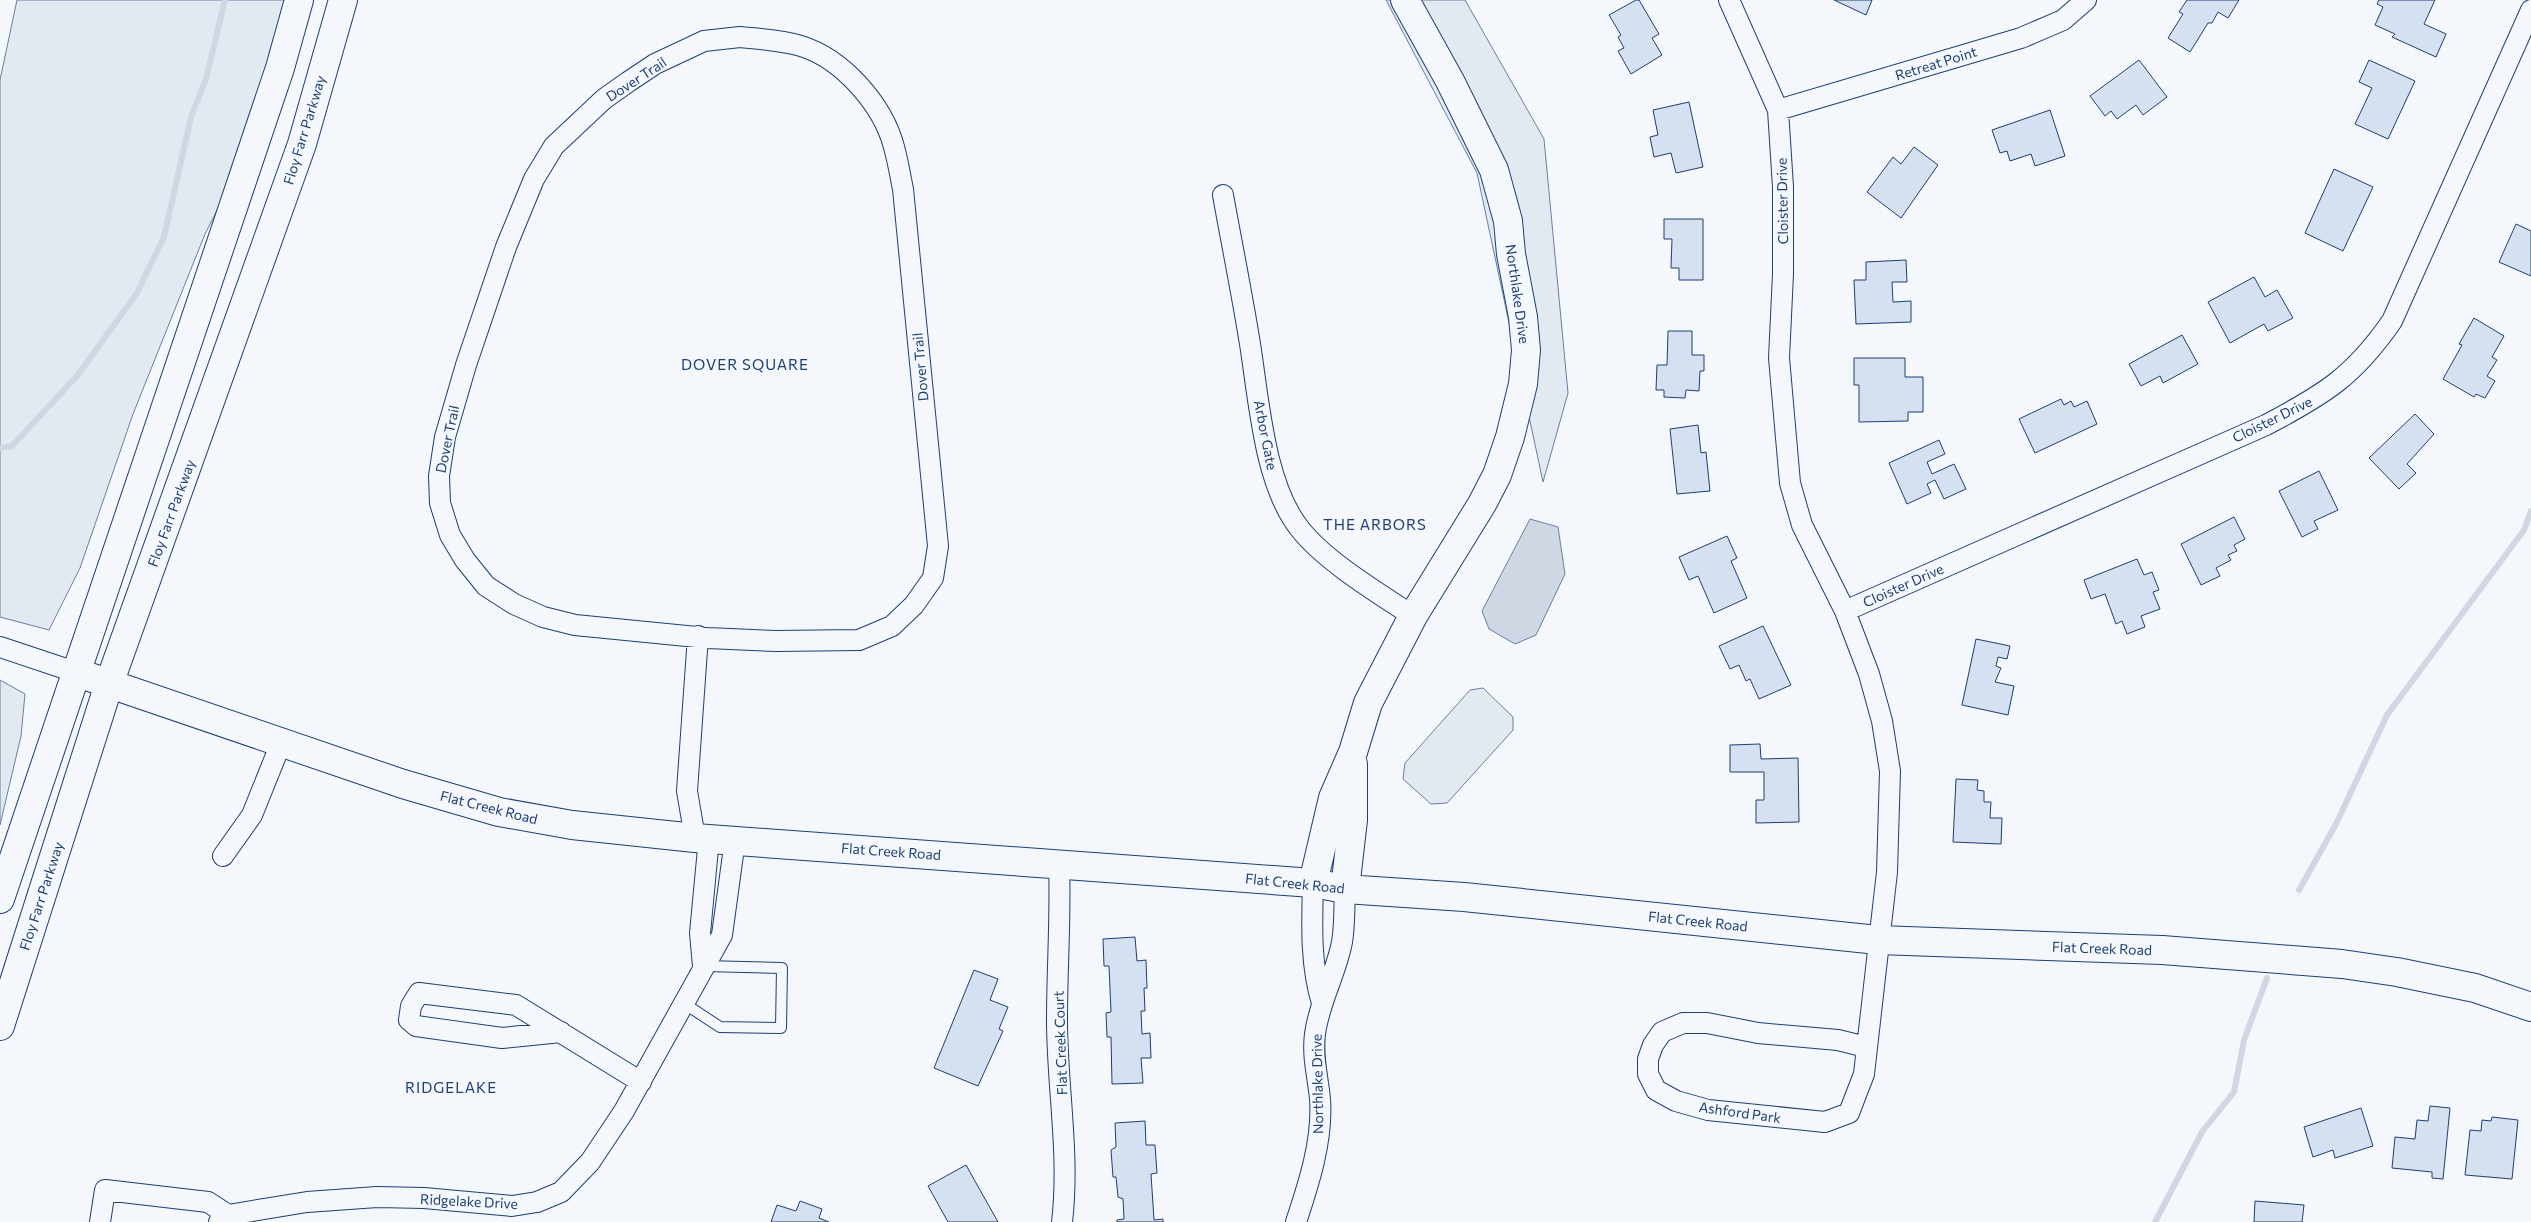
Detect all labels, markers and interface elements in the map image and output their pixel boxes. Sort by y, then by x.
street label: Retreat Point [1893,42,1979,84]
street label: Dover Trail [603,53,669,105]
street label: Floy Farr Parkway [279,73,329,187]
street label: Cloister Drive [1773,158,1791,244]
street label: Northlake Drive [1503,243,1533,345]
street label: Dover Trail [909,332,931,402]
district label: DOVER SQUARE [681,355,809,373]
street label: Cloister Drive [2229,392,2315,446]
street label: Arbor Gate [1251,399,1281,471]
street label: Dover Trail [432,404,462,474]
street label: Floy Farr Parkway [144,457,198,569]
district label: THE ARBORS [1323,515,1427,533]
street label: Cloister Drive [1860,560,1946,610]
street label: Flat Creek Road [438,787,540,827]
street label: Floy Farr Parkway [15,839,67,953]
street label: Flat Creek Road [841,839,941,863]
street label: Flat Creek Road [1244,869,1346,897]
street label: Flat Creek Road [1647,907,1749,935]
street label: Flat Creek Road [2052,938,2152,958]
street label: Flat Creek Court [1050,990,1070,1095]
street label: Northlake Drive [1308,1034,1326,1134]
district label: RIDGELAKE [405,1078,497,1096]
street label: Ashford Park [1698,1098,1783,1126]
street label: Ridgelake Drive [420,1190,518,1212]

